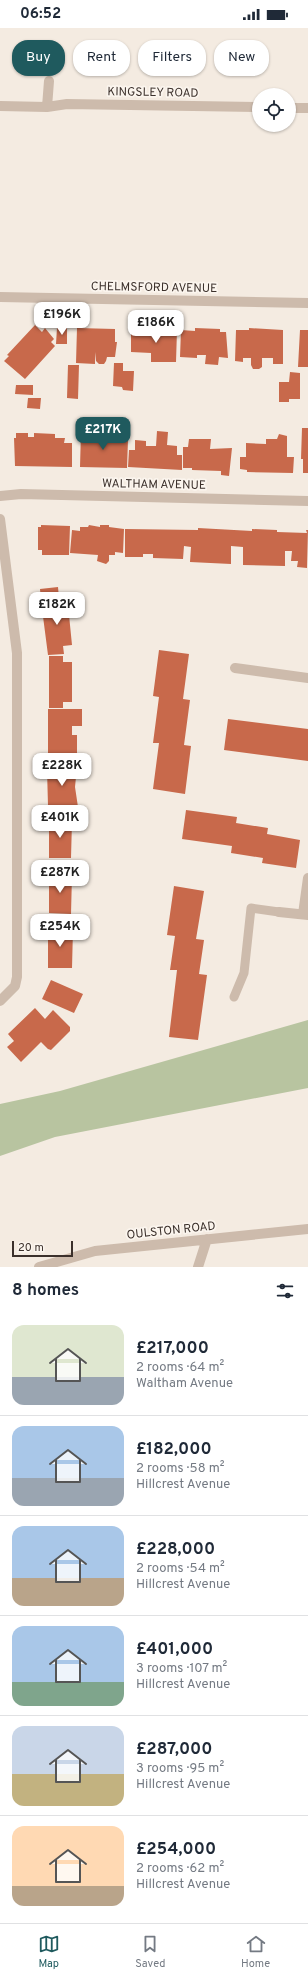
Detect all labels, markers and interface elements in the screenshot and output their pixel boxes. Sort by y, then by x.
text: 06:52 [20,5,61,24]
chip: Buy [12,40,65,76]
chip: Rent [73,40,130,76]
chip: Filters [138,40,206,76]
chip: New [214,40,269,76]
street label: KINGSLEY ROAD [107,84,199,102]
map controls [252,88,296,132]
button: locate [252,88,296,132]
street label: CHELMSFORD AVENUE [91,279,217,297]
pin: £196K [34,302,90,336]
text: £196K [43,307,81,323]
pin: £186K [128,310,184,344]
text: £186K [137,315,175,331]
pin: £217K [75,417,131,451]
text: £217K [84,422,122,438]
street label: WALTHAM AVENUE [102,476,206,494]
pin: £182K [29,592,85,626]
text: £182K [38,597,76,613]
pin: £228K [34,753,90,787]
text: £228K [41,758,83,774]
pin: £401K [32,805,88,839]
text: £401K [40,810,80,826]
pin: £287K [32,860,88,894]
text: £287K [40,865,80,881]
pin: £254K [32,914,88,948]
text: £254K [39,919,81,935]
street label: OULSTON ROAD [126,1218,216,1244]
scale bar [12,1239,73,1258]
text: 20 m [18,1241,44,1255]
text: 8 homes [12,1280,79,1302]
icon: filters [274,1280,296,1302]
text: £217,000 [136,1338,209,1360]
icon: home [44,1341,92,1389]
text: 2 rooms · 64 m² [136,1360,224,1376]
text: Waltham Avenue [136,1376,233,1392]
text: £182,000 [136,1439,212,1461]
icon: home [44,1442,92,1490]
text: 2 rooms · 58 m² [136,1461,224,1477]
text: Hillcrest Avenue [136,1477,230,1493]
text: £228,000 [136,1539,215,1561]
icon: home [44,1542,92,1590]
text: 2 rooms · 54 m² [136,1561,225,1577]
text: Hillcrest Avenue [136,1577,230,1593]
text: £401,000 [136,1639,213,1661]
icon: home [44,1642,92,1690]
text: 3 rooms · 107 m² [136,1661,227,1677]
text: Hillcrest Avenue [136,1677,230,1693]
text: £287,000 [136,1739,213,1761]
icon: home [44,1742,92,1790]
text: 3 rooms · 95 m² [136,1761,224,1777]
text: Hillcrest Avenue [136,1777,230,1793]
text: £254,000 [136,1839,216,1861]
icon: home [44,1842,92,1890]
text: 2 rooms · 62 m² [136,1861,224,1877]
text: Hillcrest Avenue [136,1877,230,1893]
tab: Map [38,1933,60,1971]
tab: Saved [135,1933,166,1971]
tab: Home [241,1933,270,1971]

